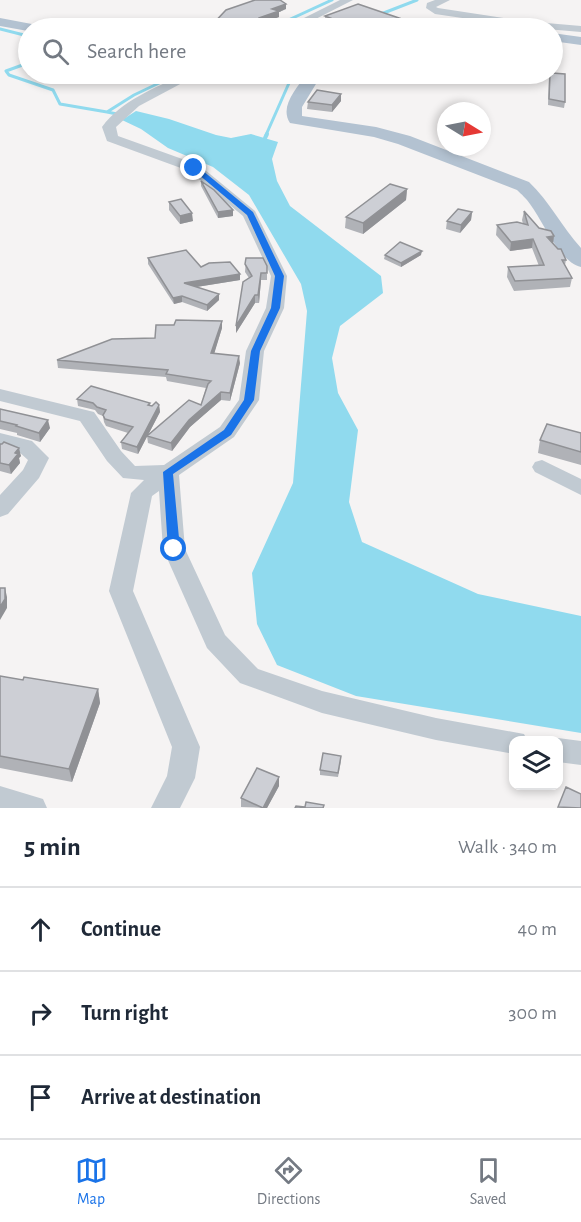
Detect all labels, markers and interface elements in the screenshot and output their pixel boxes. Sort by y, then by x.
search box [18,18,563,84]
icon: search [39,35,72,68]
text: Search here [87,40,186,62]
north arrow [437,102,491,156]
route end [180,154,206,180]
route start [160,535,186,561]
map controls [509,736,563,790]
button: layers [509,736,563,790]
text: 5 min [24,834,81,860]
text: Walk · 340 m [458,837,557,857]
icon: ahead [24,913,57,946]
text: Continue [81,918,161,940]
text: 40 m [518,919,557,939]
icon: right [24,997,57,1030]
text: Turn right [81,1002,168,1024]
text: 300 m [508,1003,557,1023]
icon: arrive [24,1081,57,1114]
text: Arrive at destination [81,1086,261,1108]
tab: Map [75,1154,108,1209]
tab: Directions [257,1154,321,1209]
tab: Saved [470,1154,506,1209]

